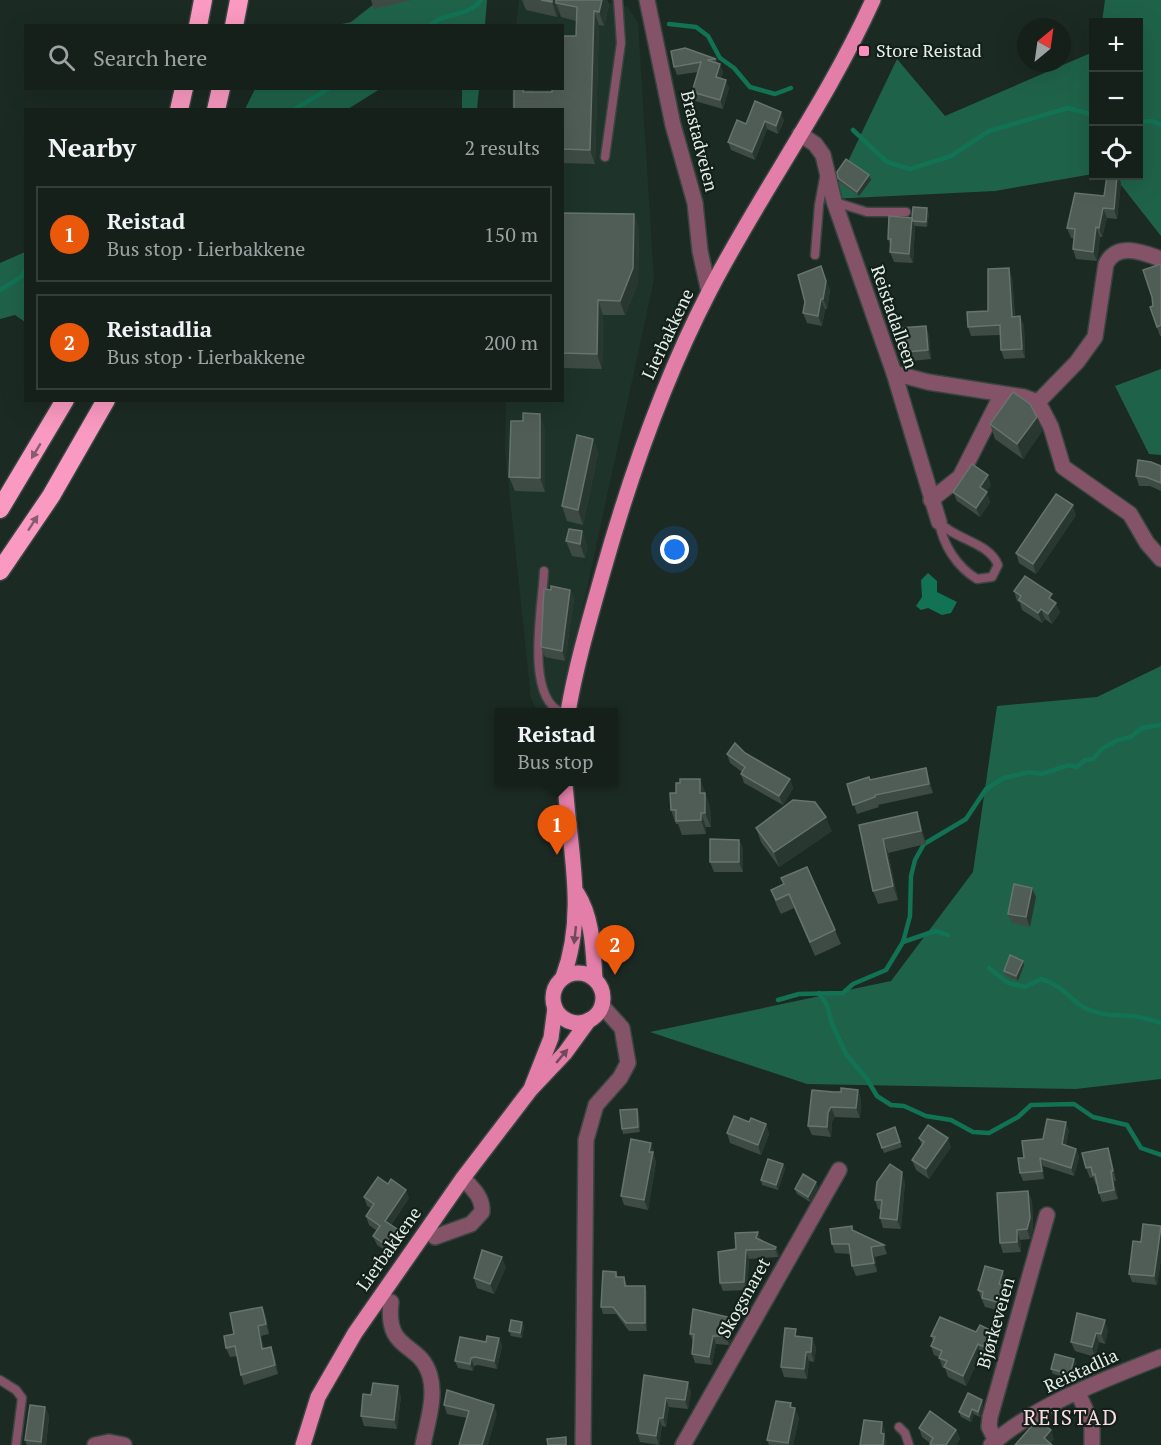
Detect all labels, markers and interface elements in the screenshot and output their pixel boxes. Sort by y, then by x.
north arrow [1017,18,1071,72]
map controls [1089,18,1143,180]
button: + [1089,18,1143,72]
search box [24,24,564,90]
place label: Store Reistad [876,38,982,62]
icon: search [45,41,78,74]
text: Search here [93,43,207,72]
marker: Store Reistad [857,44,871,58]
button: − [1089,72,1143,126]
street label: Brastadveien [676,88,724,194]
button: locate [1089,126,1143,180]
text: Nearby [48,130,136,164]
text: 2 results [465,134,540,161]
text: Reistad [107,206,185,235]
text: 1 [64,221,75,248]
text: 150 m [484,221,538,248]
text: Bus stop · Lierbakkene [107,235,305,262]
street label: Reistadalleen [866,262,924,372]
street label: Lierbakkene [636,284,699,383]
text: Reistadlia [107,314,212,343]
text: 2 [64,329,75,356]
text: 200 m [484,329,538,356]
text: Bus stop · Lierbakkene [107,343,305,370]
one-way arrow [31,443,42,459]
one-way arrow [28,515,39,532]
your location [660,535,689,564]
popup [495,708,618,786]
text: Reistad [517,719,596,748]
text: Bus stop [517,748,593,775]
pin: 1 [538,806,576,855]
one-way arrow [570,926,579,945]
pin: 2 [596,926,634,975]
one-way arrow [555,1049,568,1064]
street label: Lierbakkene [350,1202,426,1295]
street label: Skogsnaret [711,1253,775,1342]
street label: Bjørkeveien [971,1274,1020,1371]
street label: Reistadlia [1040,1343,1121,1398]
district label: REISTAD [1023,1403,1119,1431]

